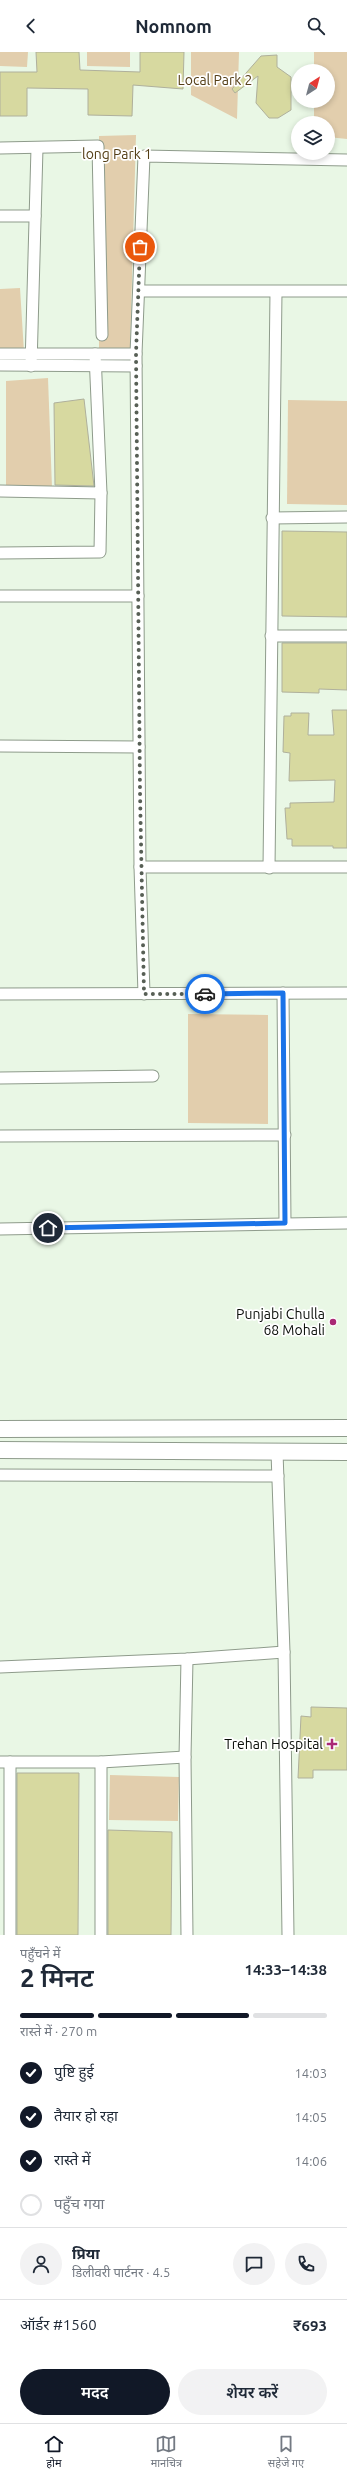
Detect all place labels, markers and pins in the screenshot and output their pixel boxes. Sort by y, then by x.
pin [123,230,157,264]
pin [31,1211,65,1245]
place label: Punjabi Chulla 68 Mohali [236,1306,325,1338]
marker: Punjabi Chulla 68 Mohali [328,1317,338,1327]
place label: Trehan Hospital [224,1736,323,1752]
marker: Trehan Hospital [326,1738,338,1750]

